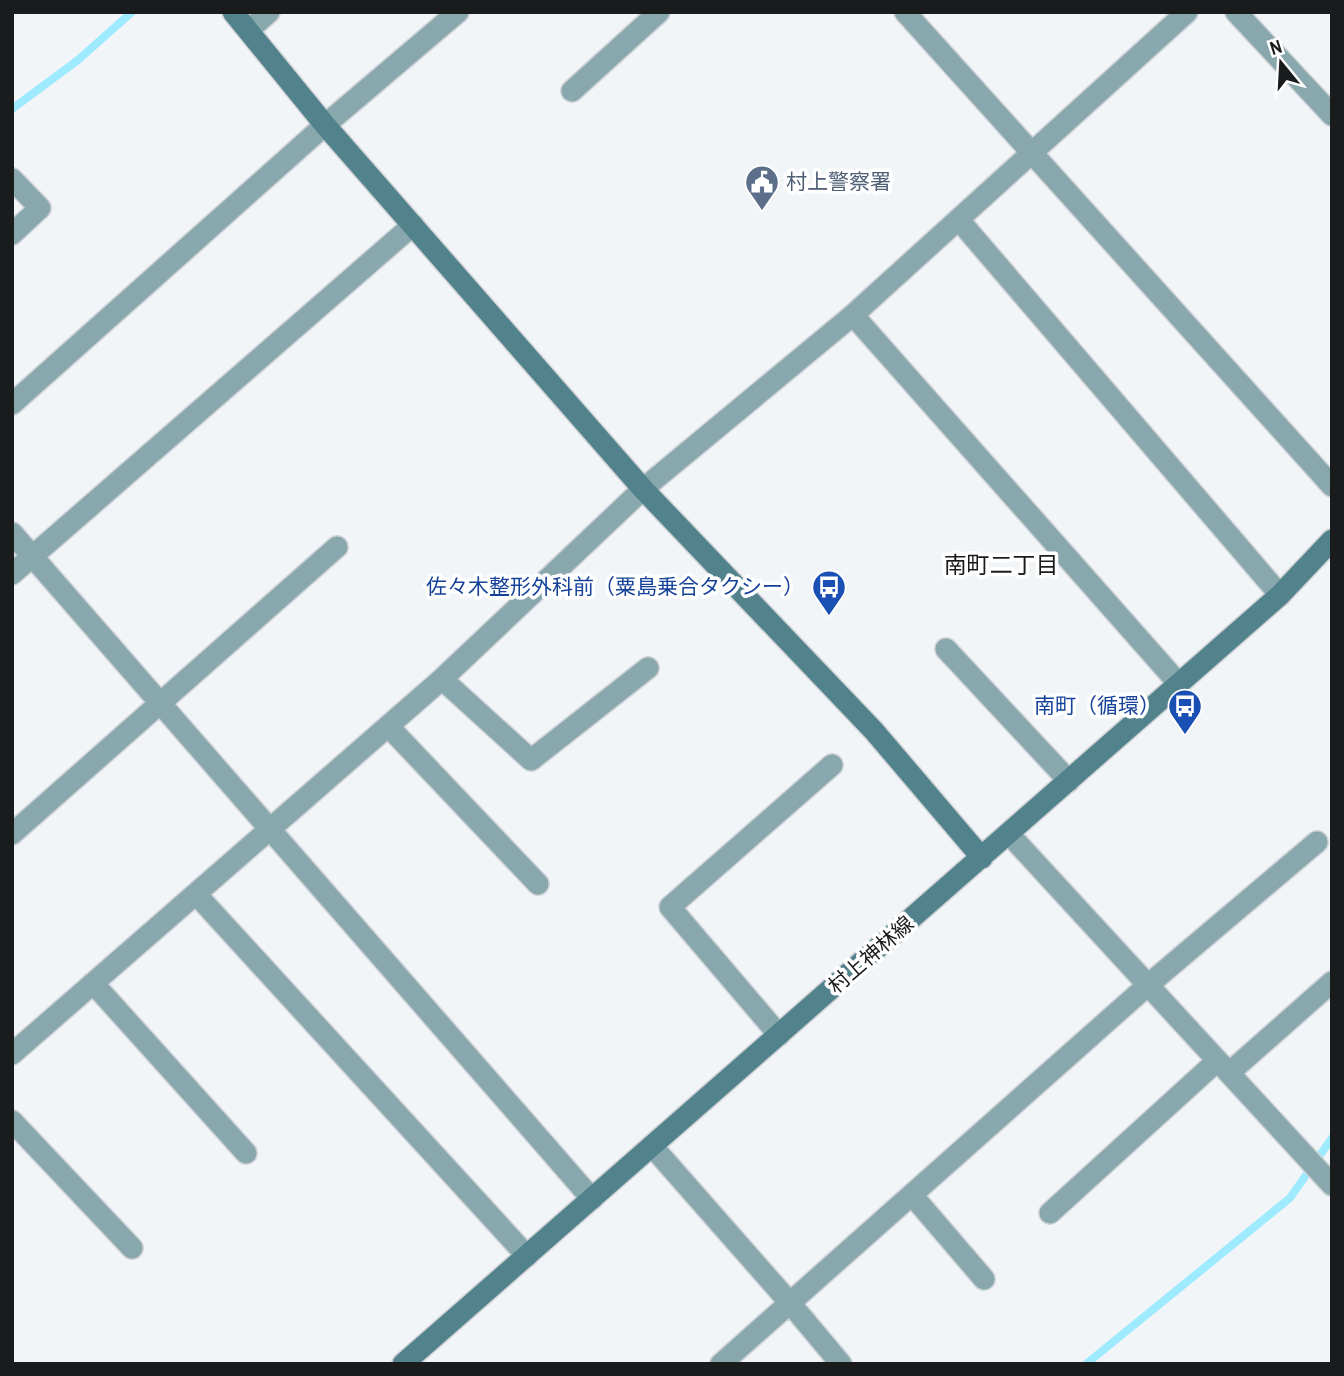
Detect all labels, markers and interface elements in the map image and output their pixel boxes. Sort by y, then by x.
north arrow [1246,28,1316,98]
text: N [1266,33,1285,61]
public building icon: 村上警察署 [743,163,781,212]
place label: 村上警察署 [786,167,891,196]
district label: 南町二丁目 [944,549,1059,580]
bus stop icon: 佐々木整形外科前（粟島乗合タクシー） [810,568,848,617]
place label: 佐々木整形外科前（粟島乗合タクシー） [426,572,804,601]
bus stop icon: 南町（循環） [1166,687,1204,736]
place label: 南町（循環） [1034,691,1160,720]
street label: 村上神林線 [822,909,920,1000]

